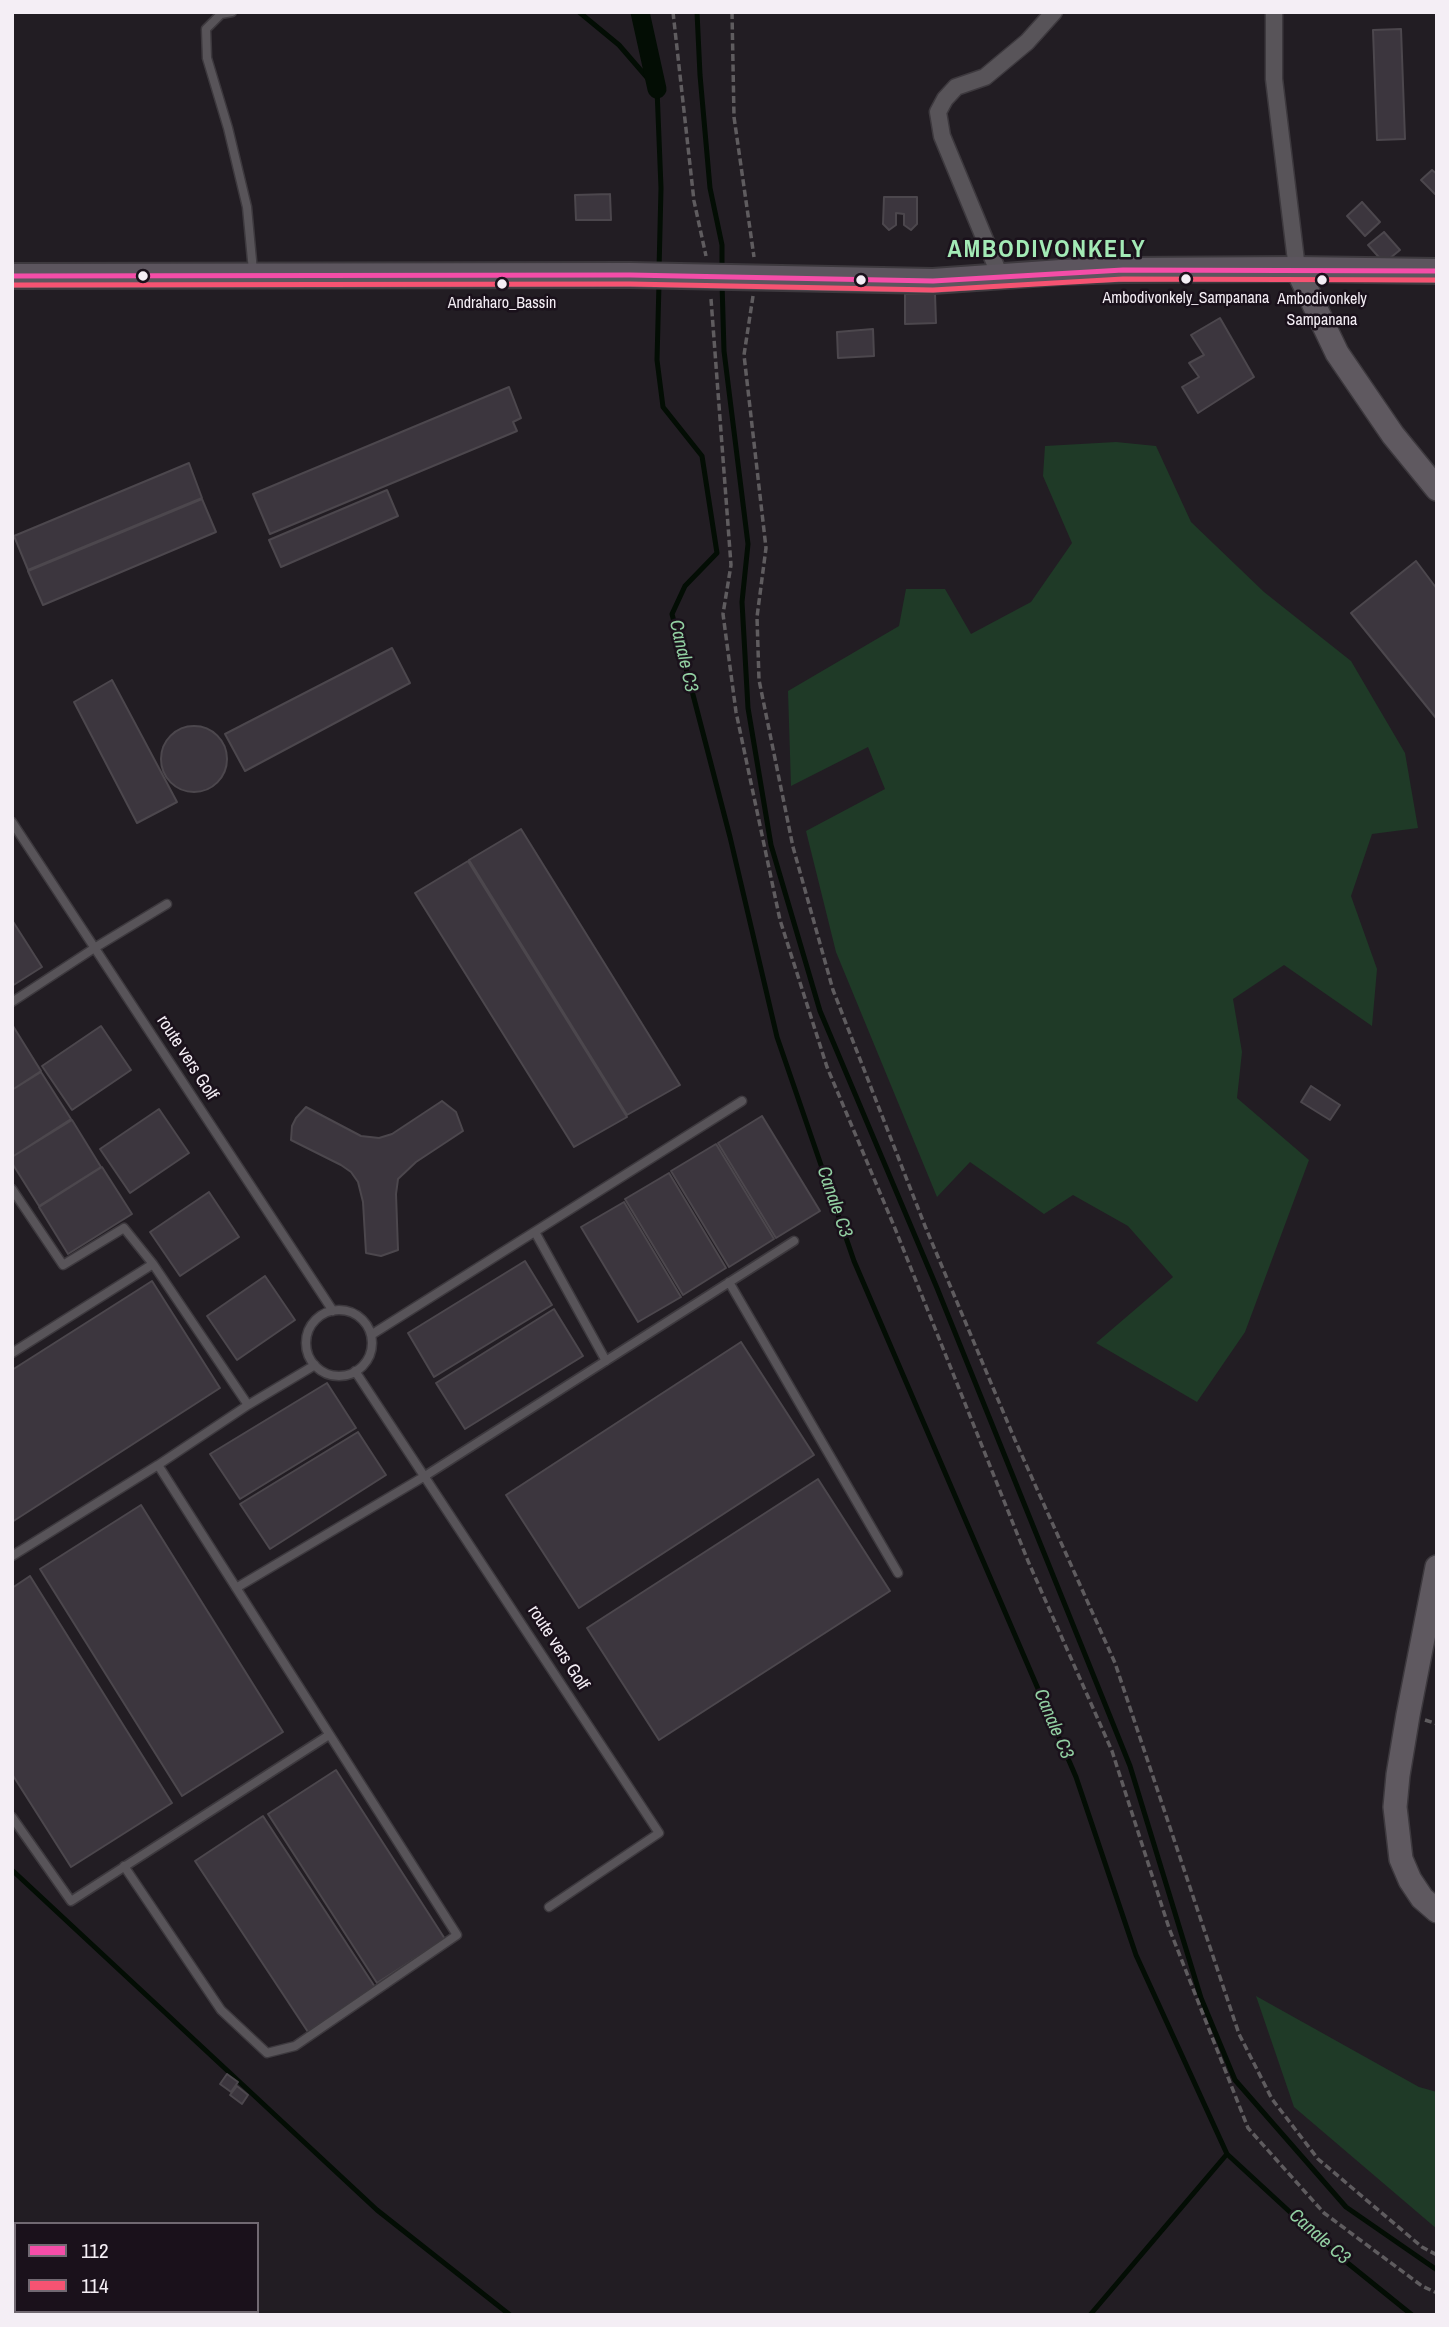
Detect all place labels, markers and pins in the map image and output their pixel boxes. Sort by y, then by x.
unlabelled marker [136,269,150,283]
marker: Ambodivonkely_Sampanana [1179,272,1193,286]
unlabelled marker [854,273,868,287]
marker: Ambodivonkely Sampanana [1315,273,1329,287]
marker: Andraharo_Bassin [495,277,509,291]
place label: Ambodivonkely_Sampanana [1103,289,1269,309]
place label: Ambodivonkely Sampanana [1277,290,1367,328]
place label: Andraharo_Bassin [448,294,556,314]

